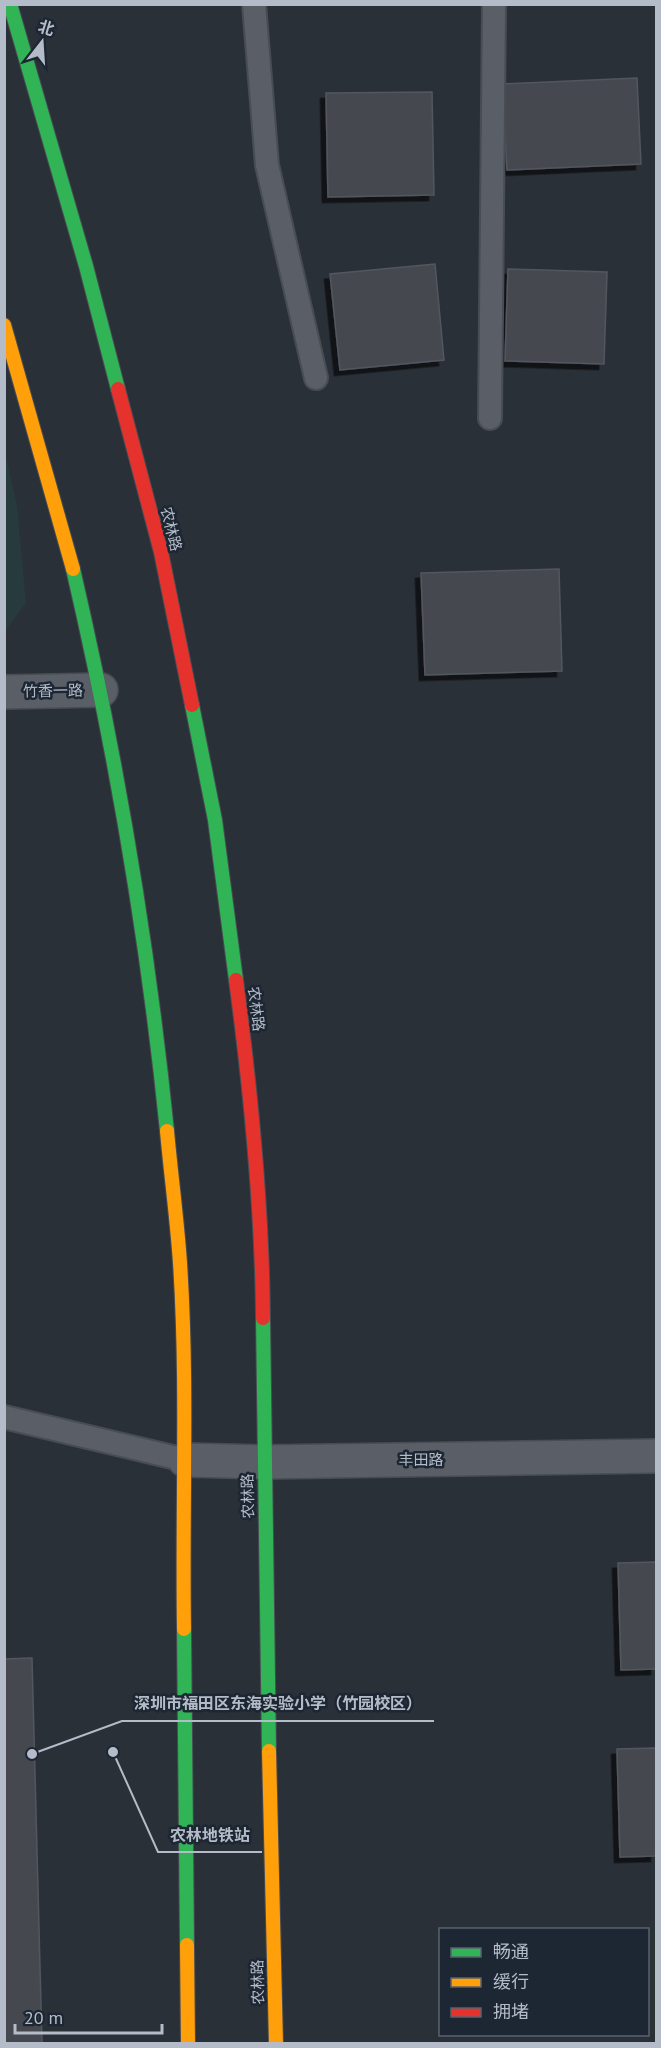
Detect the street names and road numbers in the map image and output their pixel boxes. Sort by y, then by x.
street label: 农林路 [157,505,186,553]
street label: 竹香一路 [23,680,83,701]
street label: 农林路 [244,985,269,1032]
street label: 丰田路 [398,1450,444,1469]
street label: 农林路 [238,1473,257,1519]
street label: 农林路 [248,1959,267,2005]

